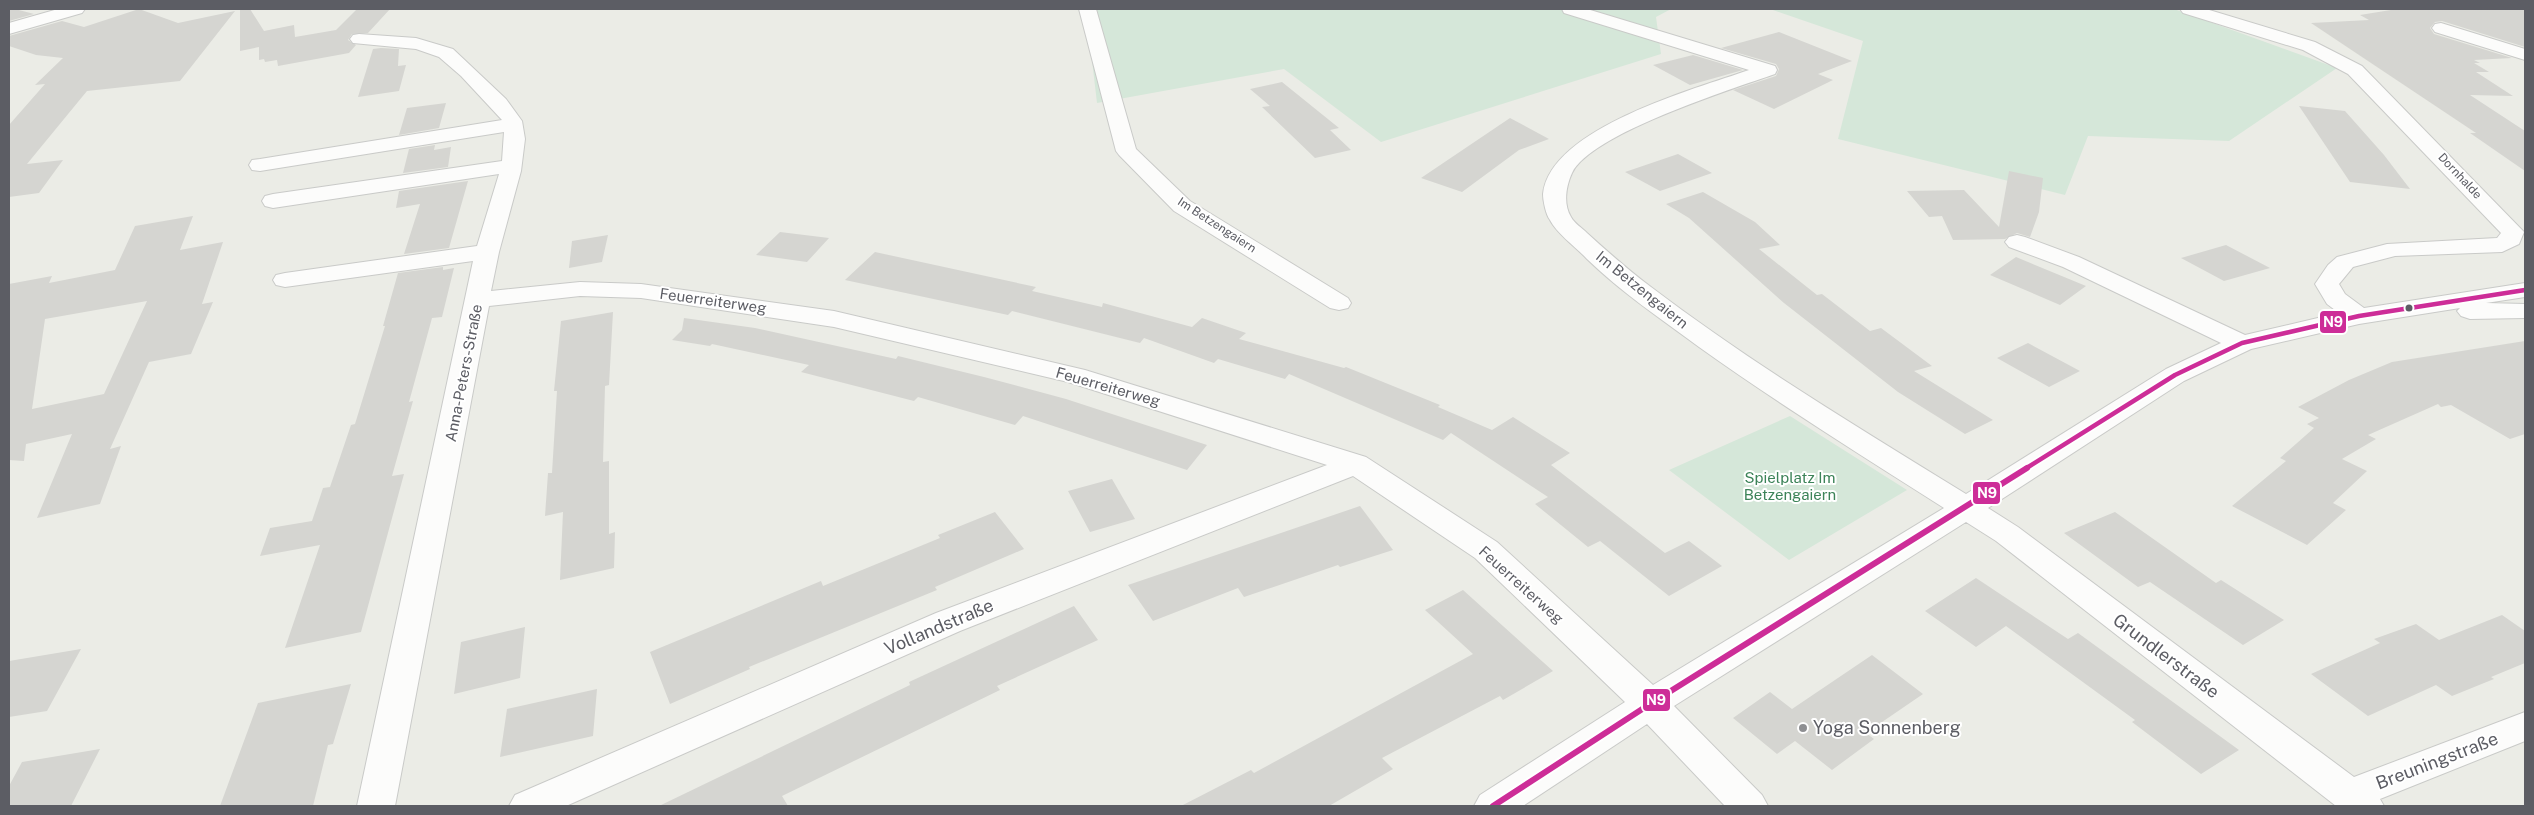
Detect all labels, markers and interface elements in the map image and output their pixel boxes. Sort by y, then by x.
street label: Dornhalde [2435,150,2485,202]
street label: Im Betzengaiern [1175,194,1259,256]
street label: Im Betzengaiern [1593,247,1692,332]
street label: Feuerreiterweg [659,285,768,316]
street label: Anna-Peters-Straße [442,303,485,443]
unlabelled marker [2404,303,2414,313]
line badge: N9 [2319,310,2347,334]
text: N9 [2323,314,2343,330]
street label: Feuerreiterweg [1054,364,1162,410]
park label: Spielplatz Im Betzengaiern [1744,469,1836,503]
line badge: N9 [1972,481,2001,505]
text: N9 [1977,485,1997,501]
street label: Feuerreiterweg [1476,542,1567,627]
street label: Vollandstraße [881,594,997,659]
street label: Grundlerstraße [2109,609,2224,702]
line badge: N9 [1642,688,1671,712]
text: N9 [1646,692,1666,708]
place label: Yoga Sonnenberg [1813,717,1961,738]
marker: Yoga Sonnenberg [1797,722,1809,734]
street label: Breuningstraße [2373,728,2501,794]

